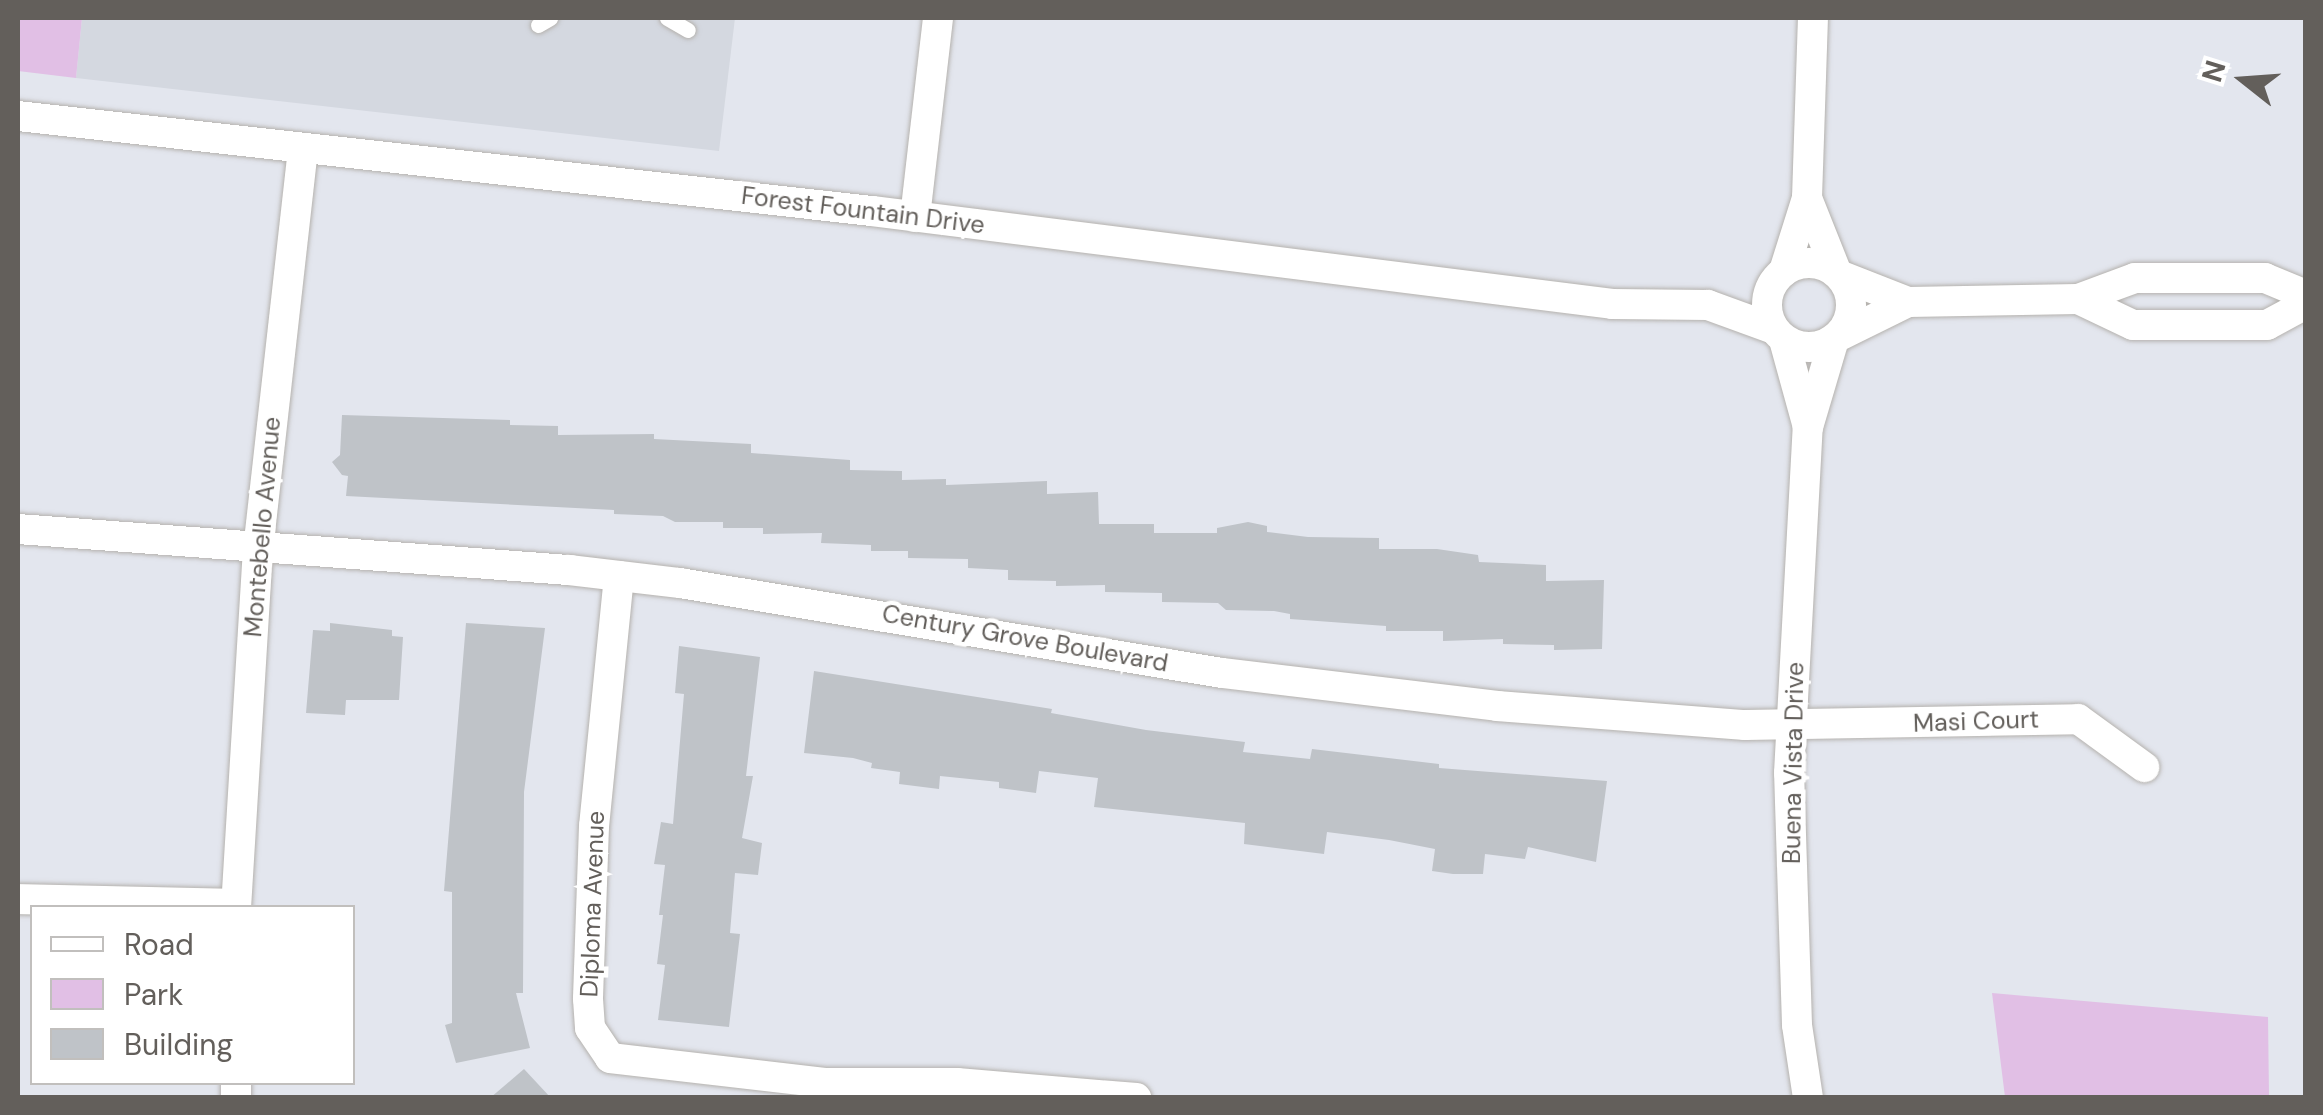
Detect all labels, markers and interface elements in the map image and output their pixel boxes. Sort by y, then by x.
north arrow [2193,30,2293,130]
text: N [2193,56,2235,86]
street label: Forest Fountain Drive [740,181,986,241]
street label: Montebello Avenue [238,415,288,639]
street label: Century Grove Boulevard [880,599,1170,679]
street label: Buena Vista Drive [1777,662,1811,864]
street label: Masi Court [1913,705,2039,739]
street label: Diploma Avenue [575,810,611,998]
legend [30,905,355,1085]
text: Road [124,925,194,964]
text: Park [124,975,183,1014]
text: Building [124,1025,233,1064]

